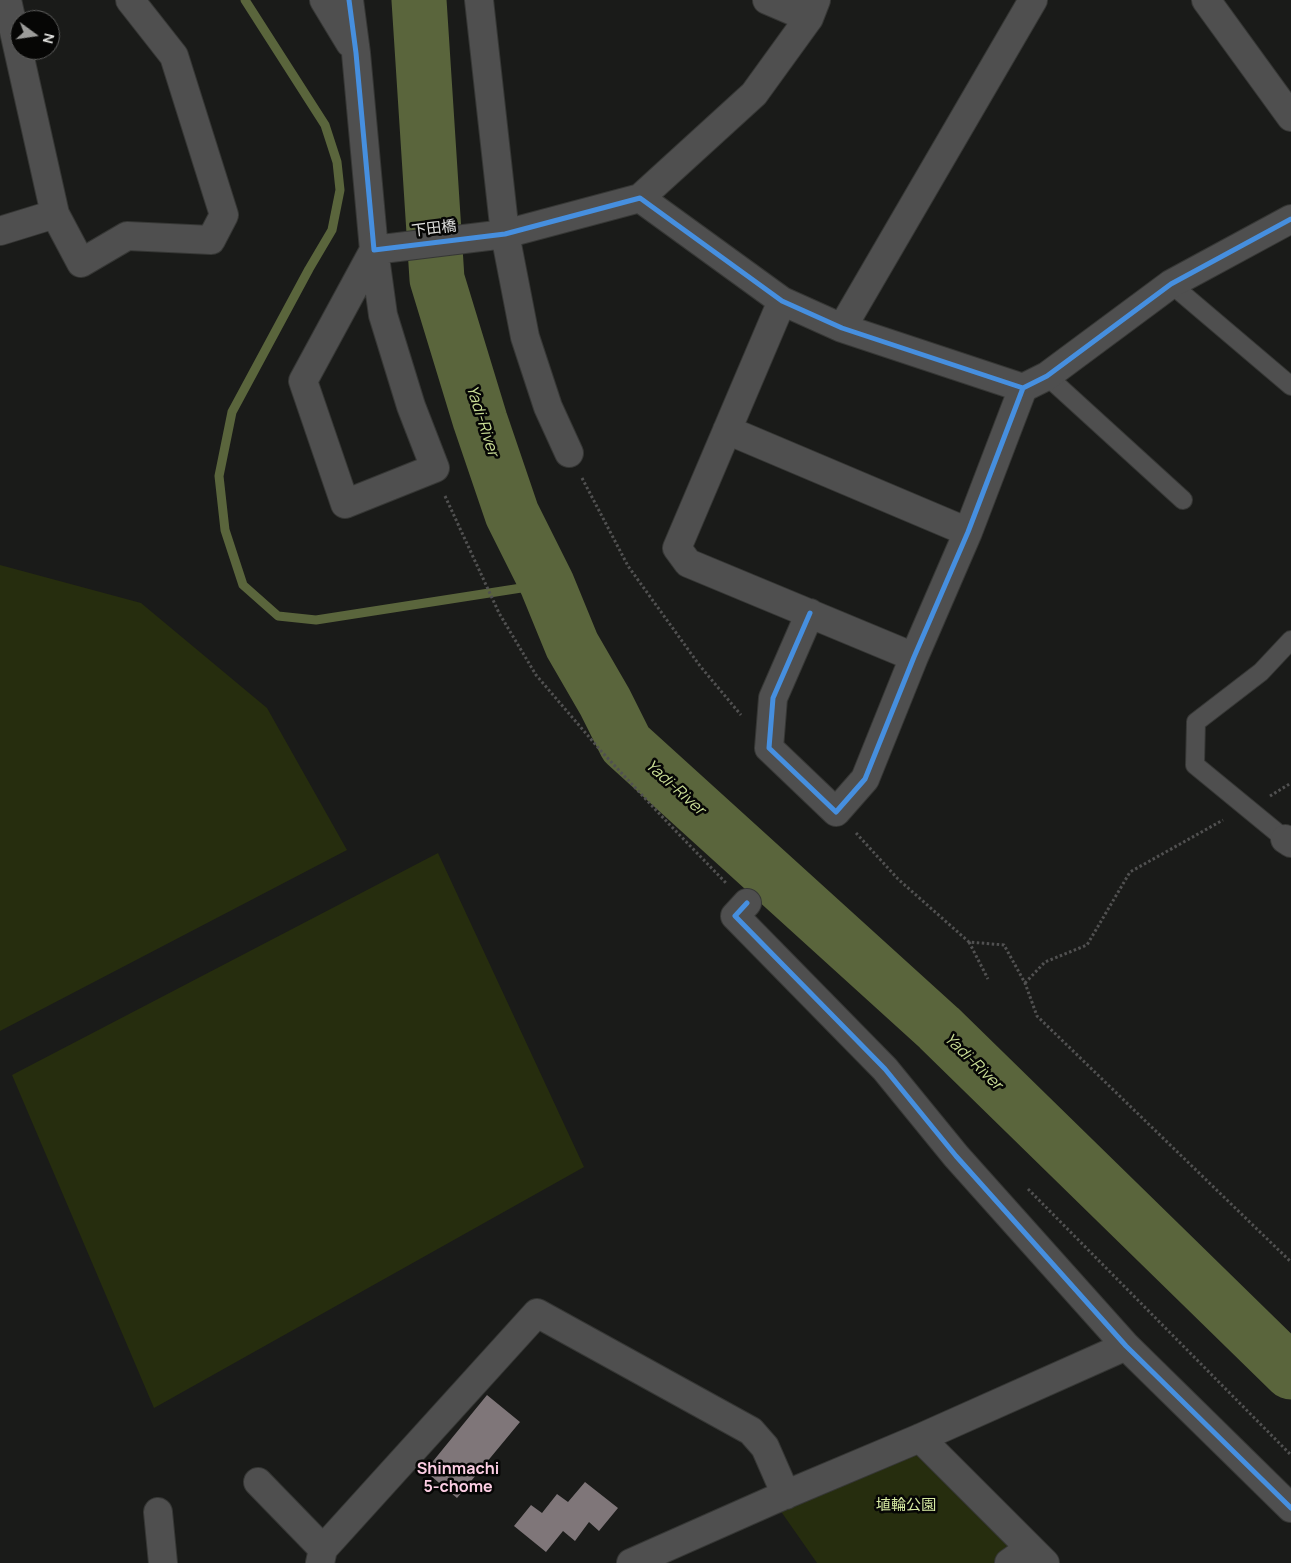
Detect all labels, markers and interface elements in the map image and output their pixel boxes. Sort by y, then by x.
north arrow [10,10,60,60]
text: N [39,31,60,46]
street label: 下田橋 [411,217,457,241]
water label: Yadi-River [462,383,502,459]
water label: Yadi-River [641,756,709,820]
water label: Yadi-River [940,1030,1006,1094]
district label: Shinmachi 5-chome [417,1460,499,1498]
park label: 埴輪公園 [876,1497,936,1515]

